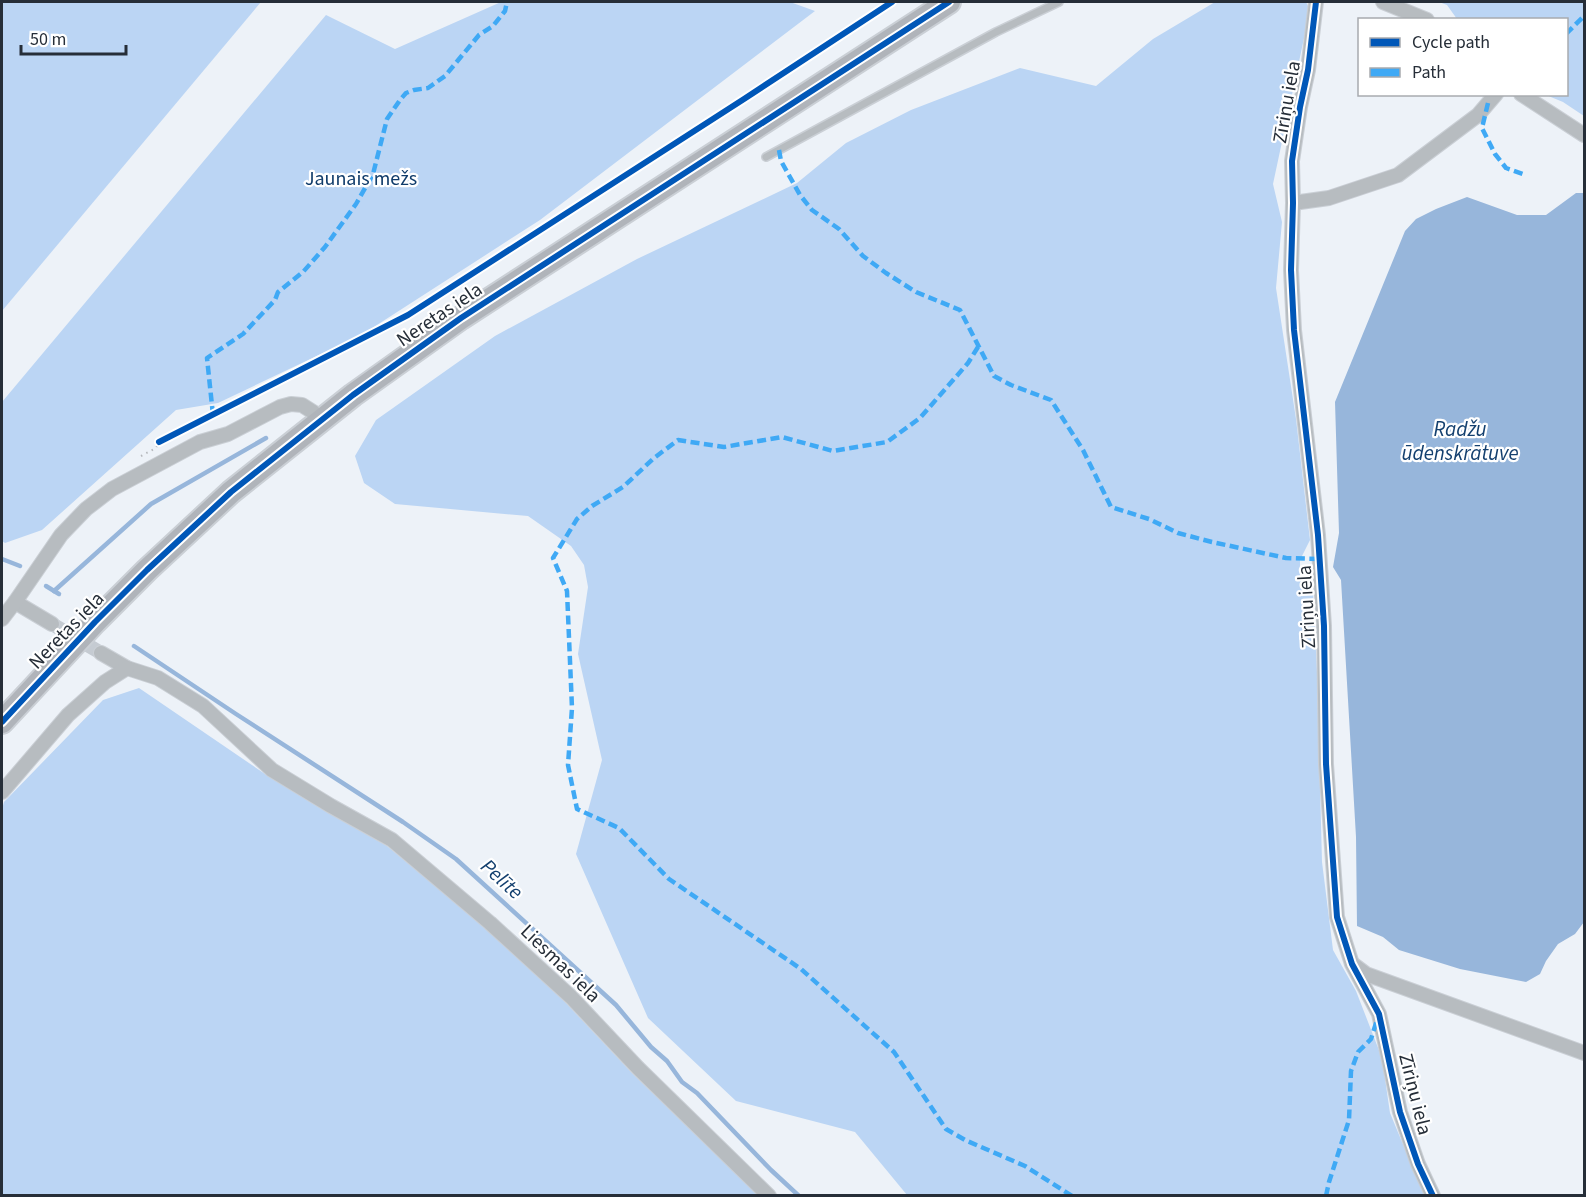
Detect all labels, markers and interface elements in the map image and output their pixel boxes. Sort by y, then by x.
scale bar [21,18,126,56]
legend [1358,18,1568,96]
text: 50 m [30,27,66,52]
text: Cycle path [1412,30,1490,55]
street label: Zīriņu iela [1266,59,1308,146]
text: Path [1412,60,1446,85]
park label: Jaunais mežs [305,165,417,193]
street label: Neretas iela [391,276,488,354]
water label: Radžu ūdenskrātuve [1402,414,1518,468]
street label: Zīriņu iela [1291,565,1323,649]
street label: Neretas iela [23,586,111,676]
water label: Pelīte [474,852,530,906]
street label: Liesmas iela [514,918,607,1009]
street label: Zīriņu iela [1391,1050,1439,1138]

